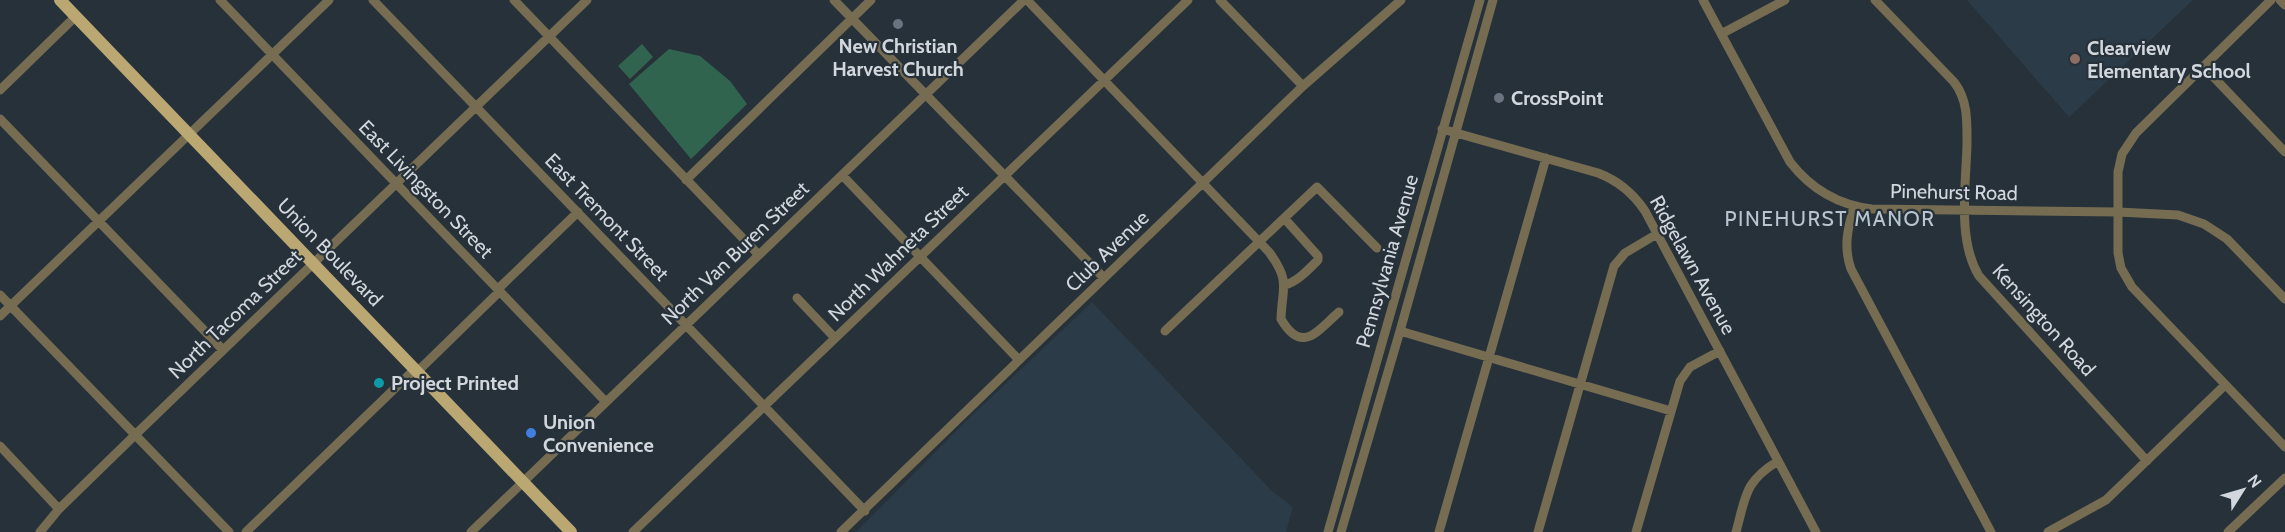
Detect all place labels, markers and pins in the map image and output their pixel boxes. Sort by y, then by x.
marker: New Christian Harvest Church [891,17,905,31]
place label: New Christian Harvest Church [832,34,964,81]
place label: Clearview Elementary School [2087,36,2251,83]
marker: Clearview Elementary School [2068,52,2082,66]
place label: CrossPoint [1511,86,1603,110]
marker: CrossPoint [1492,91,1506,105]
place label: Project Printed [391,371,519,395]
marker: Project Printed [372,376,386,390]
place label: Union Convenience [543,410,654,457]
marker: Union Convenience [524,426,538,440]

